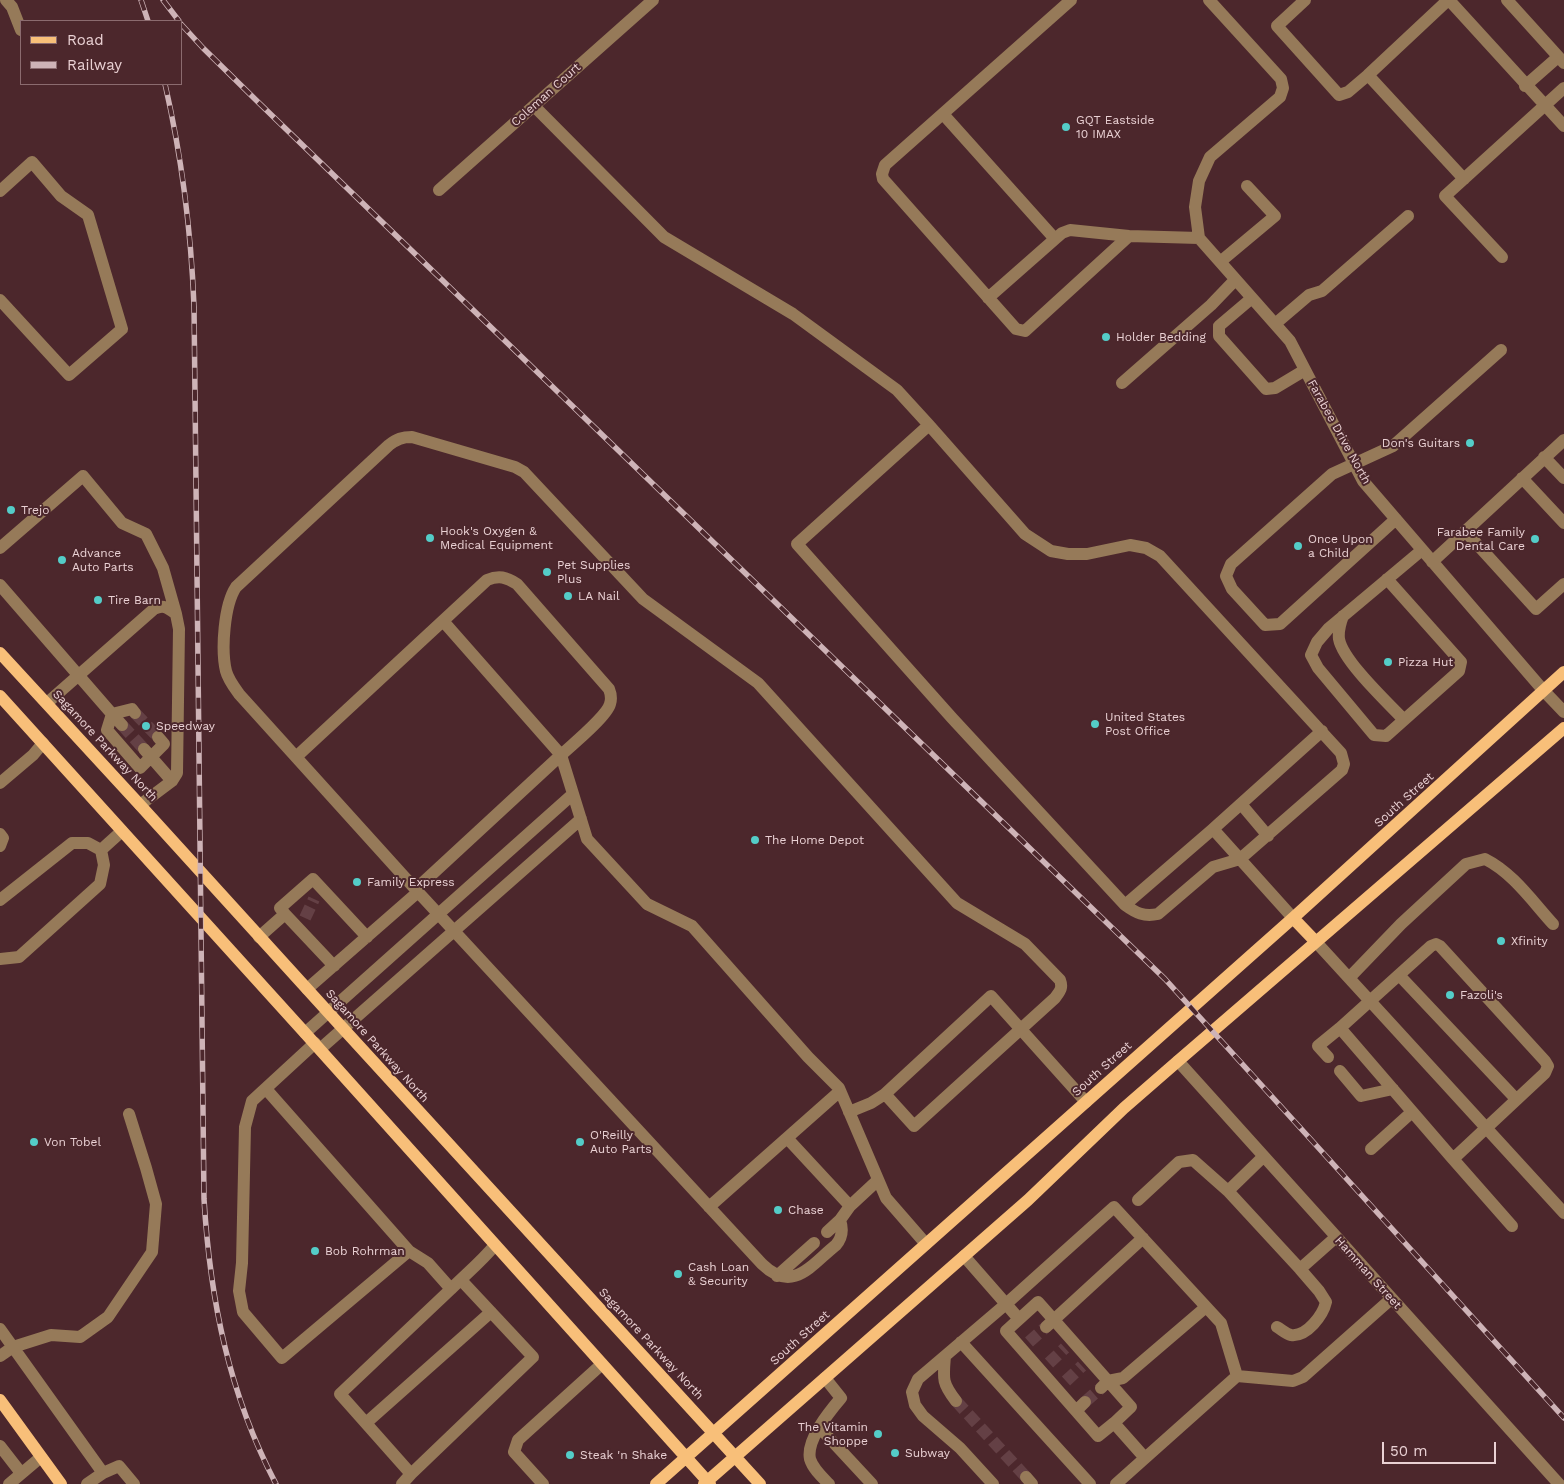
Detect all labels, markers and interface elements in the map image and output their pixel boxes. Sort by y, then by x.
legend [20,20,182,85]
text: Road [67,31,104,49]
text: Railway [67,56,122,74]
street label: Coleman Court [508,60,584,130]
place label: GQT Eastside 10 IMAX [1076,113,1155,141]
marker: GQT Eastside 10 IMAX [1060,121,1072,133]
place label: Holder Bedding [1116,330,1206,344]
marker: Holder Bedding [1100,331,1112,343]
street label: Farabee Drive North [1304,377,1374,487]
place label: Don's Guitars [1382,436,1460,450]
marker: Don's Guitars [1464,437,1476,449]
place label: Trejo [21,503,49,517]
marker: Trejo [5,504,17,516]
place label: Hook's Oxygen & Medical Equipment [440,524,553,552]
place label: Farabee Family Dental Care [1437,525,1525,553]
marker: Hook's Oxygen & Medical Equipment [424,532,436,544]
place label: Once Upon a Child [1308,532,1373,560]
marker: Farabee Family Dental Care [1529,533,1541,545]
marker: Once Upon a Child [1292,540,1304,552]
place label: Advance Auto Parts [72,546,134,574]
marker: Advance Auto Parts [56,554,68,566]
place label: Pet Supplies Plus [557,558,630,586]
marker: Pet Supplies Plus [541,566,553,578]
place label: LA Nail [578,589,620,603]
marker: LA Nail [562,590,574,602]
place label: Tire Barn [108,593,161,607]
marker: Tire Barn [92,594,104,606]
place label: Pizza Hut [1398,655,1453,669]
marker: Pizza Hut [1382,656,1394,668]
street label: Sagamore Parkway North [50,687,160,805]
place label: United States Post Office [1105,710,1185,738]
marker: United States Post Office [1089,718,1101,730]
place label: Speedway [156,719,215,733]
marker: Speedway [140,720,152,732]
street label: South Street [1371,770,1437,830]
place label: The Home Depot [765,833,864,847]
marker: The Home Depot [749,834,761,846]
place label: Family Express [367,875,455,889]
marker: Family Express [351,876,363,888]
place label: Xfinity [1511,934,1548,948]
marker: Xfinity [1495,935,1507,947]
street label: Sagamore Parkway North [322,986,432,1106]
place label: Fazoli's [1460,988,1503,1002]
marker: Fazoli's [1444,989,1456,1001]
street label: South Street [1069,1039,1135,1099]
place label: O'Reilly Auto Parts [590,1128,652,1156]
place label: Von Tobel [44,1135,101,1149]
marker: Von Tobel [28,1136,40,1148]
marker: O'Reilly Auto Parts [574,1136,586,1148]
place label: Chase [788,1203,824,1217]
marker: Chase [772,1204,784,1216]
street label: Hamman Street [1332,1234,1404,1312]
place label: Bob Rohrman [325,1244,405,1258]
marker: Bob Rohrman [309,1245,321,1257]
place label: Cash Loan & Security [688,1260,749,1288]
marker: Cash Loan & Security [672,1268,684,1280]
street label: Sagamore Parkway North [596,1285,706,1403]
street label: South Street [767,1308,833,1368]
place label: The Vitamin Shoppe [798,1420,868,1448]
marker: The Vitamin Shoppe [872,1428,884,1440]
scale bar [1384,1432,1498,1464]
text: 50 m [1390,1442,1427,1460]
place label: Subway [905,1446,950,1460]
marker: Subway [889,1447,901,1459]
place label: Steak 'n Shake [580,1448,667,1462]
marker: Steak 'n Shake [564,1449,576,1461]

